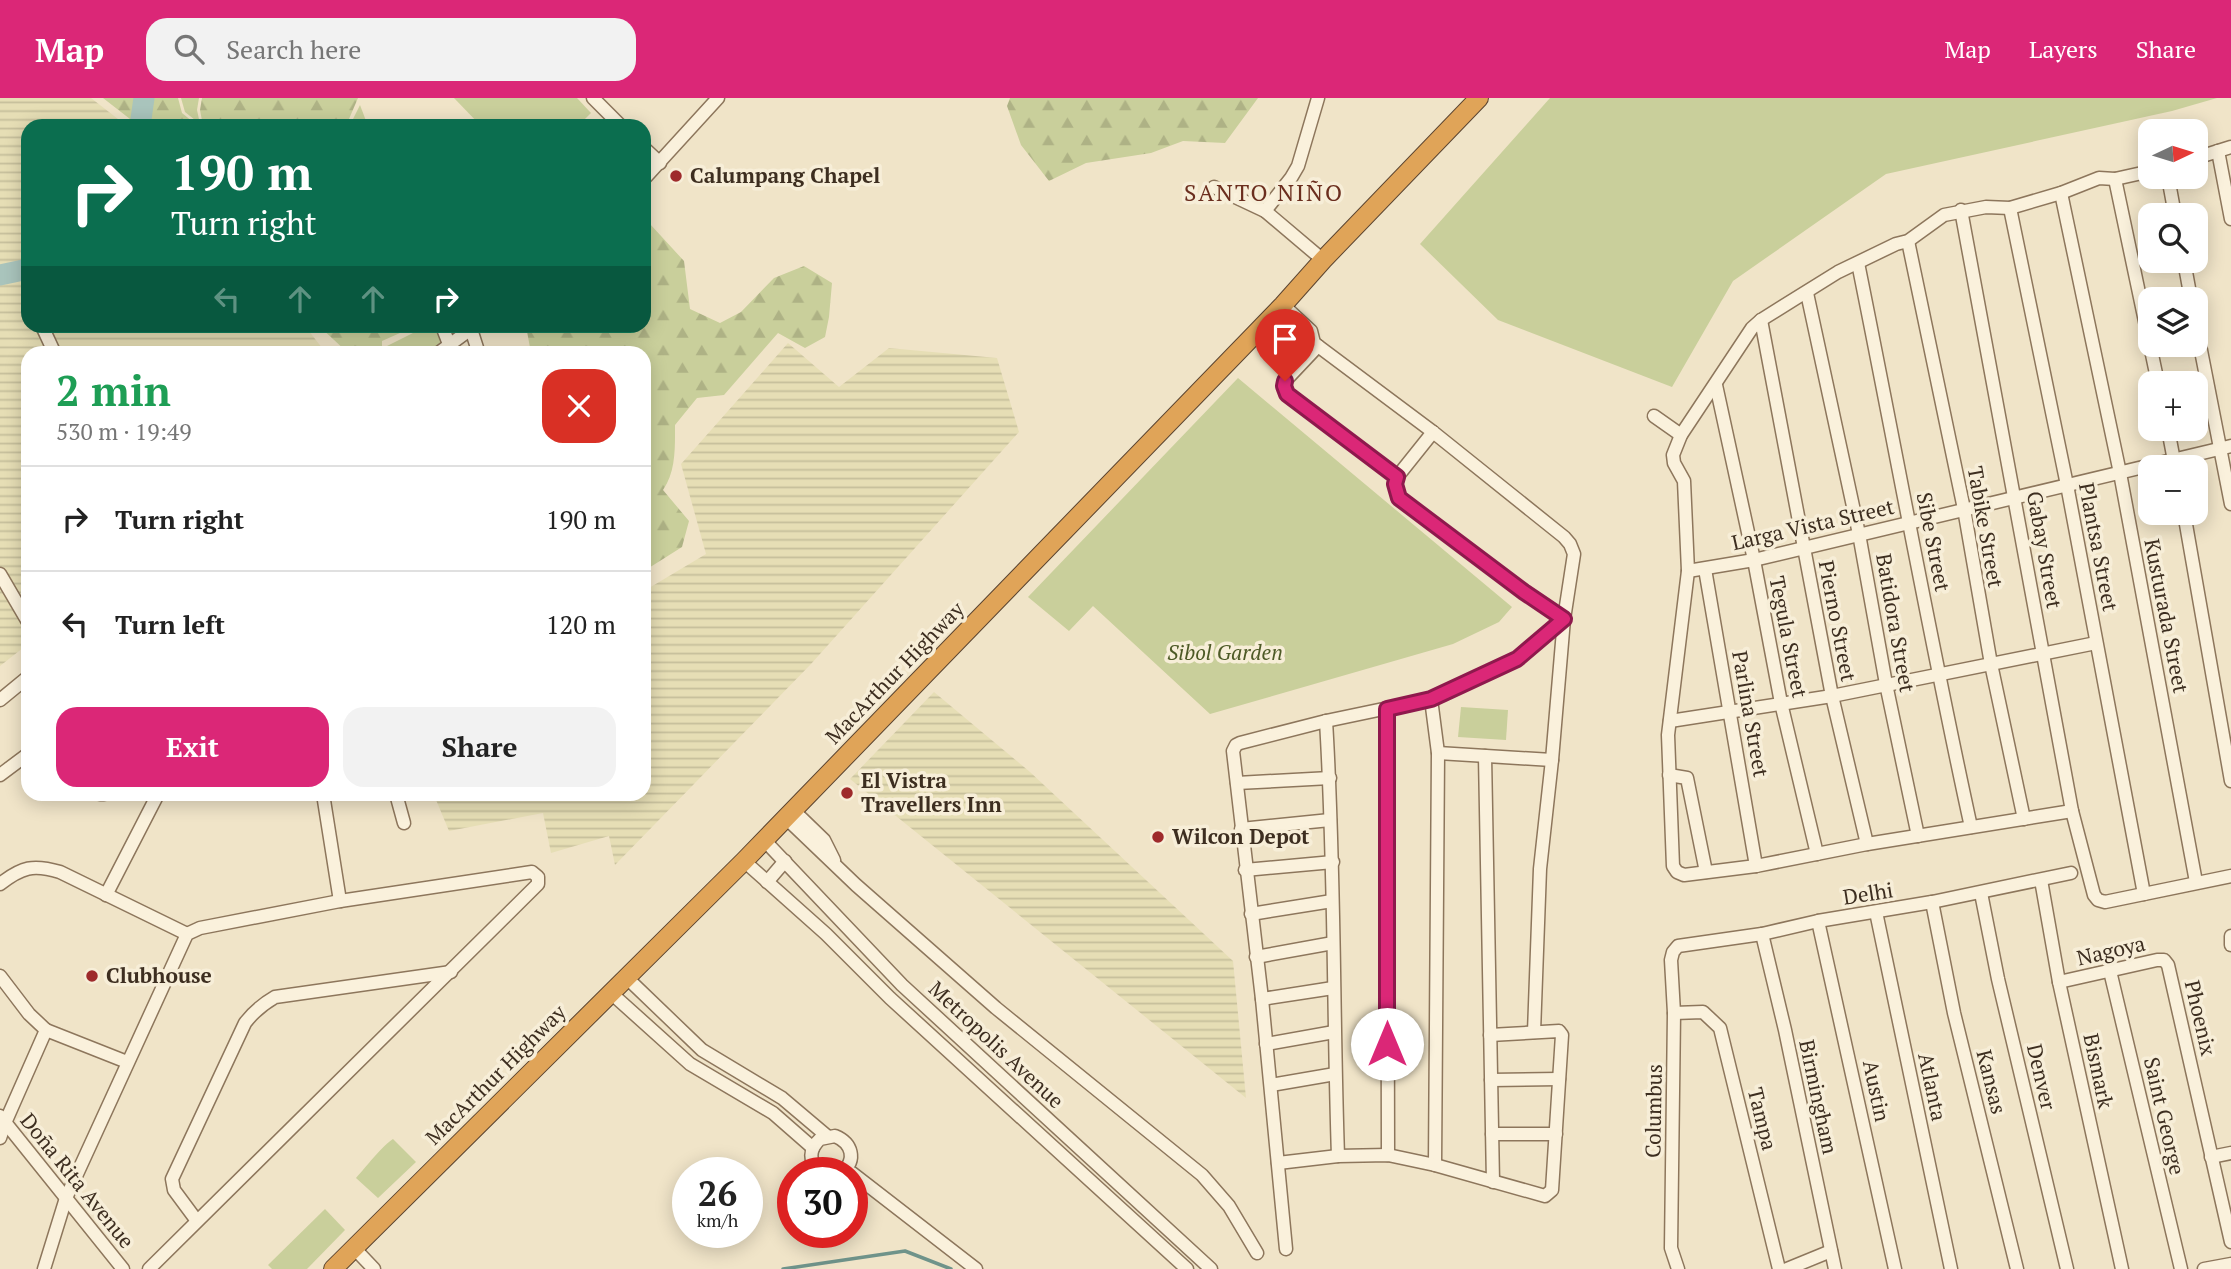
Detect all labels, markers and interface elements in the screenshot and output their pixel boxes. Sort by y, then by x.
search box [146,18,636,81]
text: Map [35,28,104,71]
icon: search [170,30,208,68]
text: Search here [226,32,361,66]
text: Map [1944,33,1991,65]
text: Layers [2029,33,2098,65]
text: Share [2136,33,2196,65]
north arrow [2138,119,2208,189]
map controls [2138,119,2208,525]
text: 190 m [171,139,313,204]
icon: right [56,147,147,238]
place label: Calumpang Chapel [690,161,880,189]
marker: Calumpang Chapel [668,168,684,184]
district label: SANTO NIÑO [1184,177,1344,208]
text: Turn right [171,202,317,244]
button: search [2138,203,2208,273]
icon: left [208,280,246,318]
icon: ahead [281,280,319,318]
icon: ahead [354,280,392,318]
icon: right [427,280,465,318]
button: layers [2138,287,2208,357]
pin [1255,309,1315,381]
icon: arrive [1266,320,1304,358]
text: 2 min [56,362,171,418]
button: close [542,369,616,443]
button: + [2138,371,2208,441]
text: 530 m · 19:49 [56,416,191,447]
button: − [2138,455,2208,525]
street label: Tabike Street [1962,464,2010,590]
street label: Plantsa Street [2073,480,2125,614]
street label: Gabay Street [2021,489,2069,611]
street label: Sibe Street [1911,490,1957,594]
street label: Larga Vista Street [1729,492,1897,556]
icon: right [56,500,94,538]
text: Turn right [115,502,244,536]
text: 190 m [546,502,616,536]
street label: Kusturada Street [2138,536,2196,696]
street label: Batidora Street [1870,551,1922,695]
street label: Pierno Street [1813,558,1863,684]
street label: Tegula Street [1763,574,1815,700]
street label: MacArthur Highway [819,595,970,750]
icon: left [56,605,94,643]
text: Turn left [115,607,225,641]
text: 120 m [546,607,616,641]
park label: Sibol Garden [1167,638,1283,666]
street label: Parlina Street [1726,648,1776,779]
button: Exit [56,707,329,787]
button: Share [343,707,616,787]
place label: El Vistra Travellers Inn [861,766,1002,818]
marker: El Vistra Travellers Inn [839,785,855,801]
place label: Wilcon Depot [1172,822,1310,850]
marker: Wilcon Depot [1150,829,1166,845]
street label: Delhi [1841,875,1895,911]
street label: Nagoya [2074,928,2148,971]
place label: Clubhouse [106,961,212,989]
marker: Clubhouse [84,968,100,984]
street label: Metropolis Avenue [923,974,1070,1114]
street label: Phoenix [2179,977,2223,1058]
street label: MacArthur Highway [419,998,572,1151]
position arrow [1350,1007,1424,1081]
street label: Bismark [2077,1031,2121,1111]
street label: Birmingham [1793,1037,1845,1157]
street label: Denver [2021,1041,2063,1112]
street label: Kansas [1970,1047,2013,1117]
street label: Atlanta [1912,1050,1954,1124]
street label: Saint George [2138,1054,2192,1177]
street label: Austin [1857,1058,1897,1125]
street label: Columbus [1638,1064,1668,1158]
street label: Tampa [1742,1085,1784,1153]
street label: Doña Rita Avenue [15,1107,141,1254]
speed limit sign: 30 [777,1157,868,1248]
text: 26 [698,1170,737,1216]
text: km/h [697,1208,738,1232]

